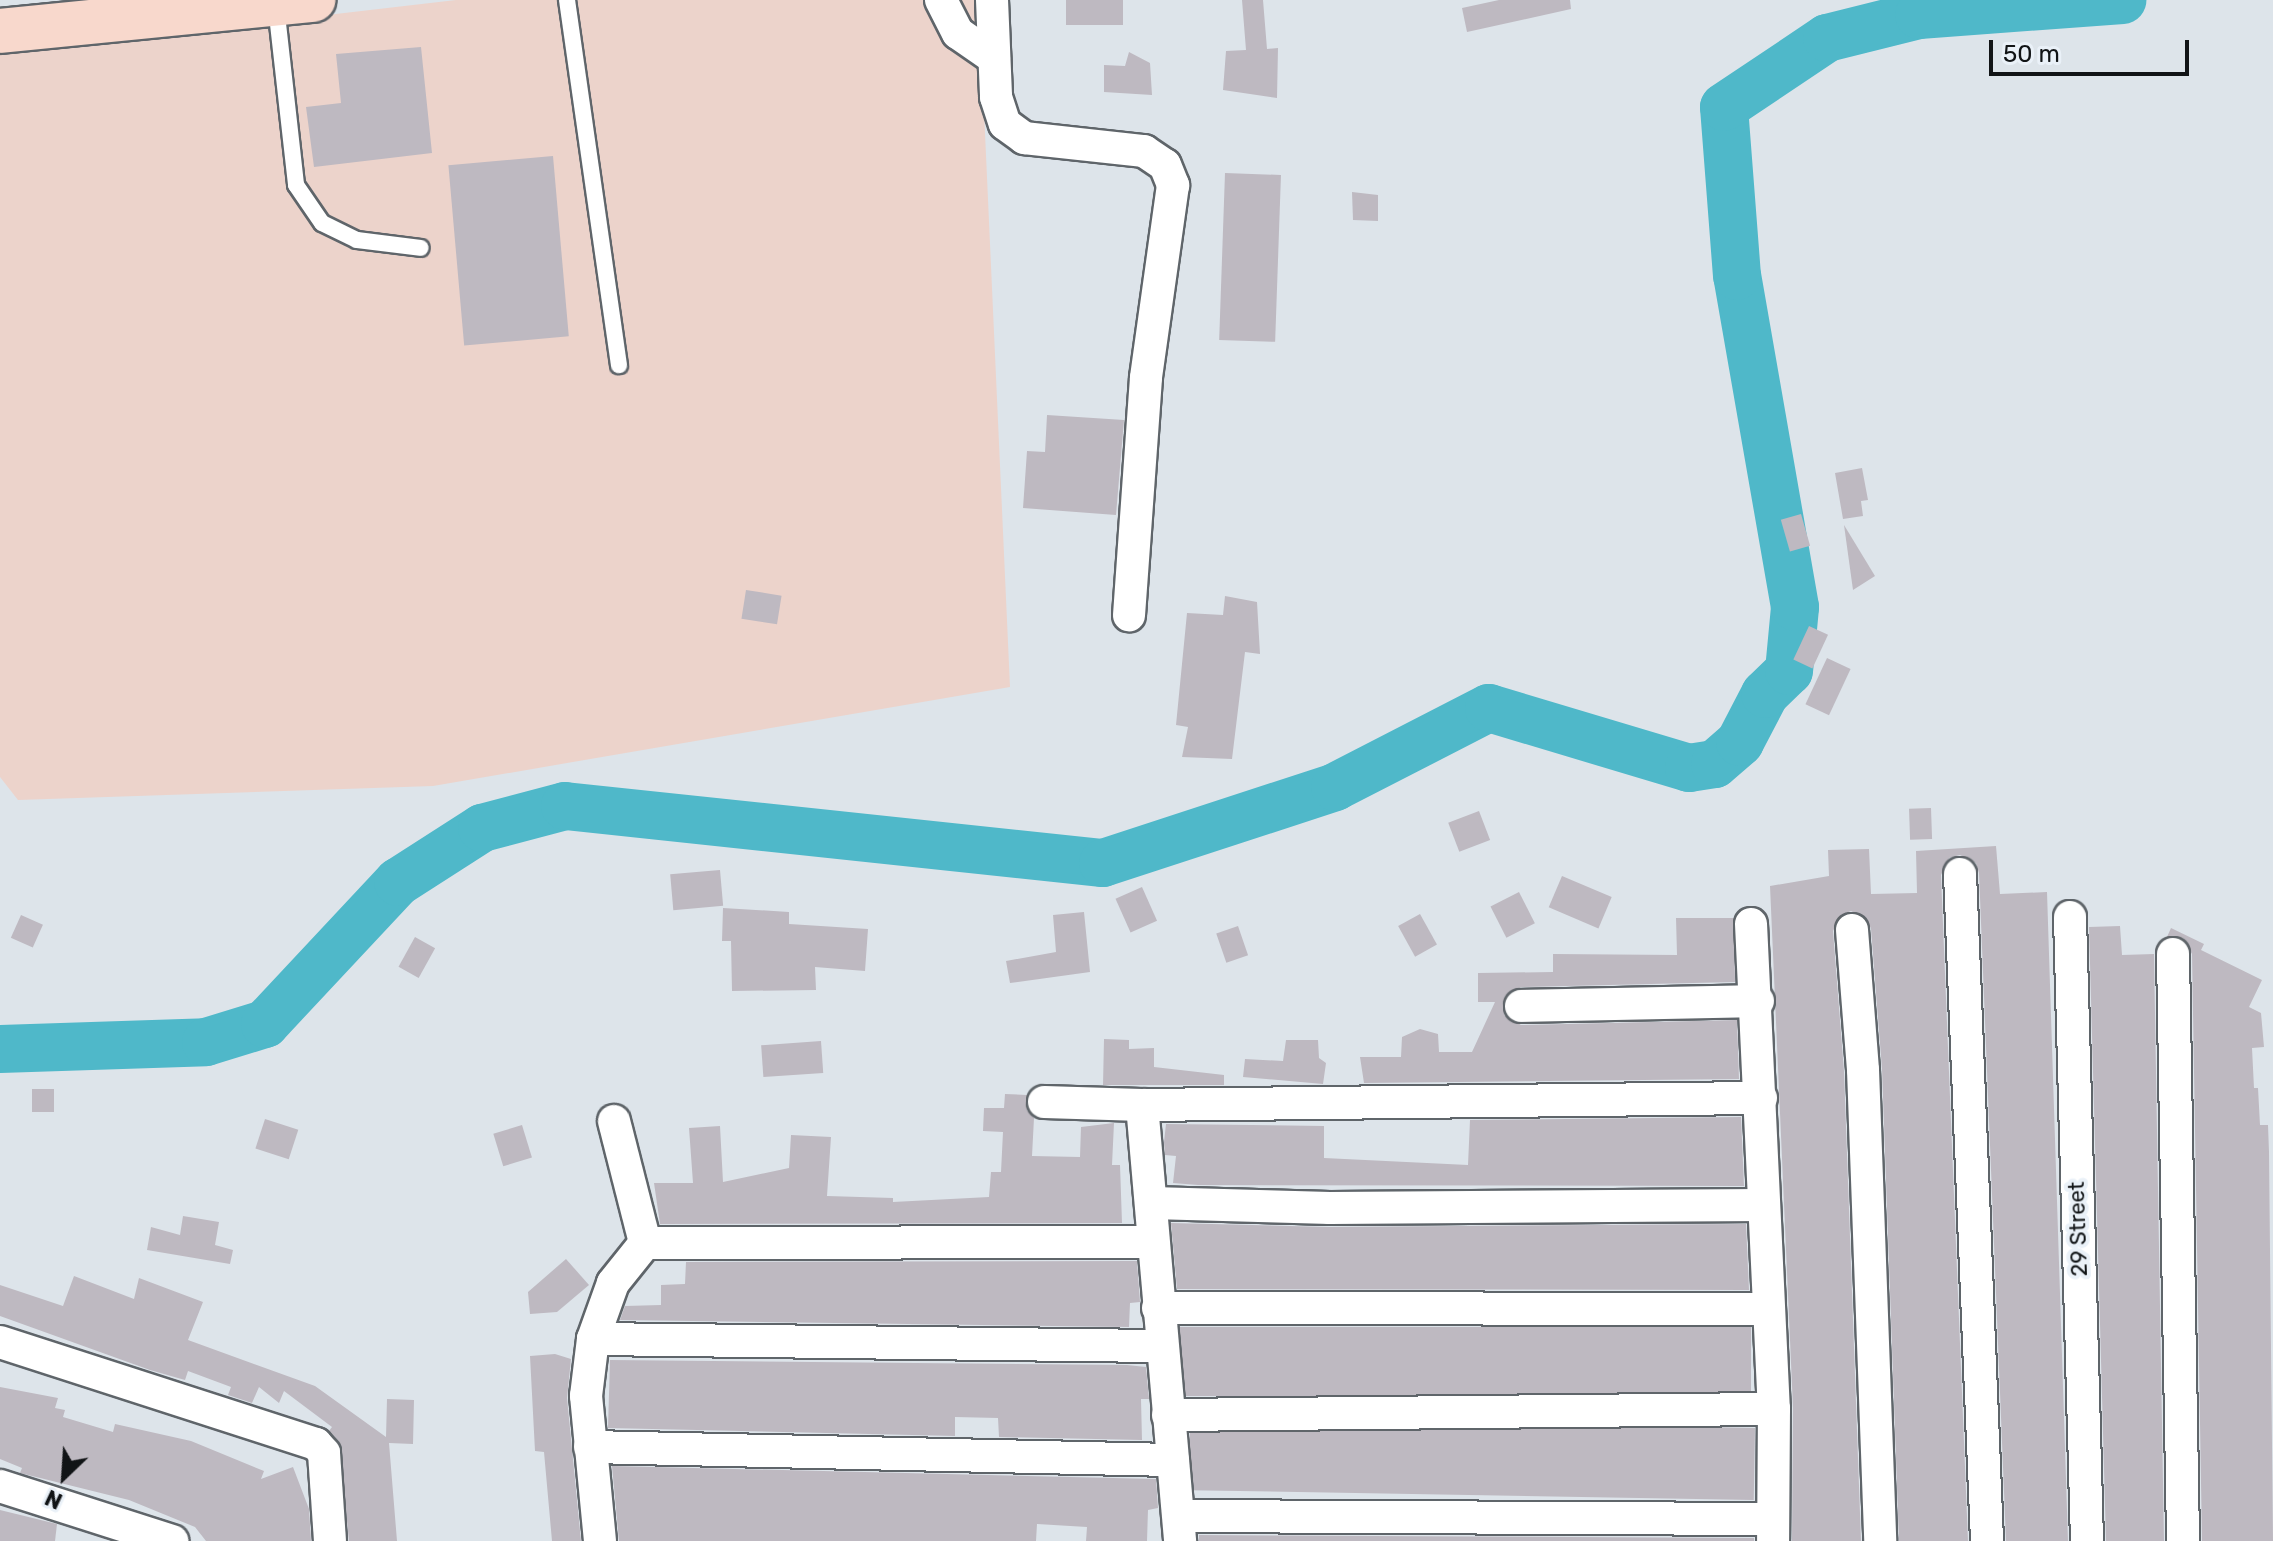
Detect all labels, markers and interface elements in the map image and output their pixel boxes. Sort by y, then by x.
scale bar [1993,24,2193,74]
text: 50 m [2003,40,2060,68]
street label: 29 Street [2063,1181,2093,1277]
north arrow [24,1437,104,1517]
text: N [41,1484,67,1515]

